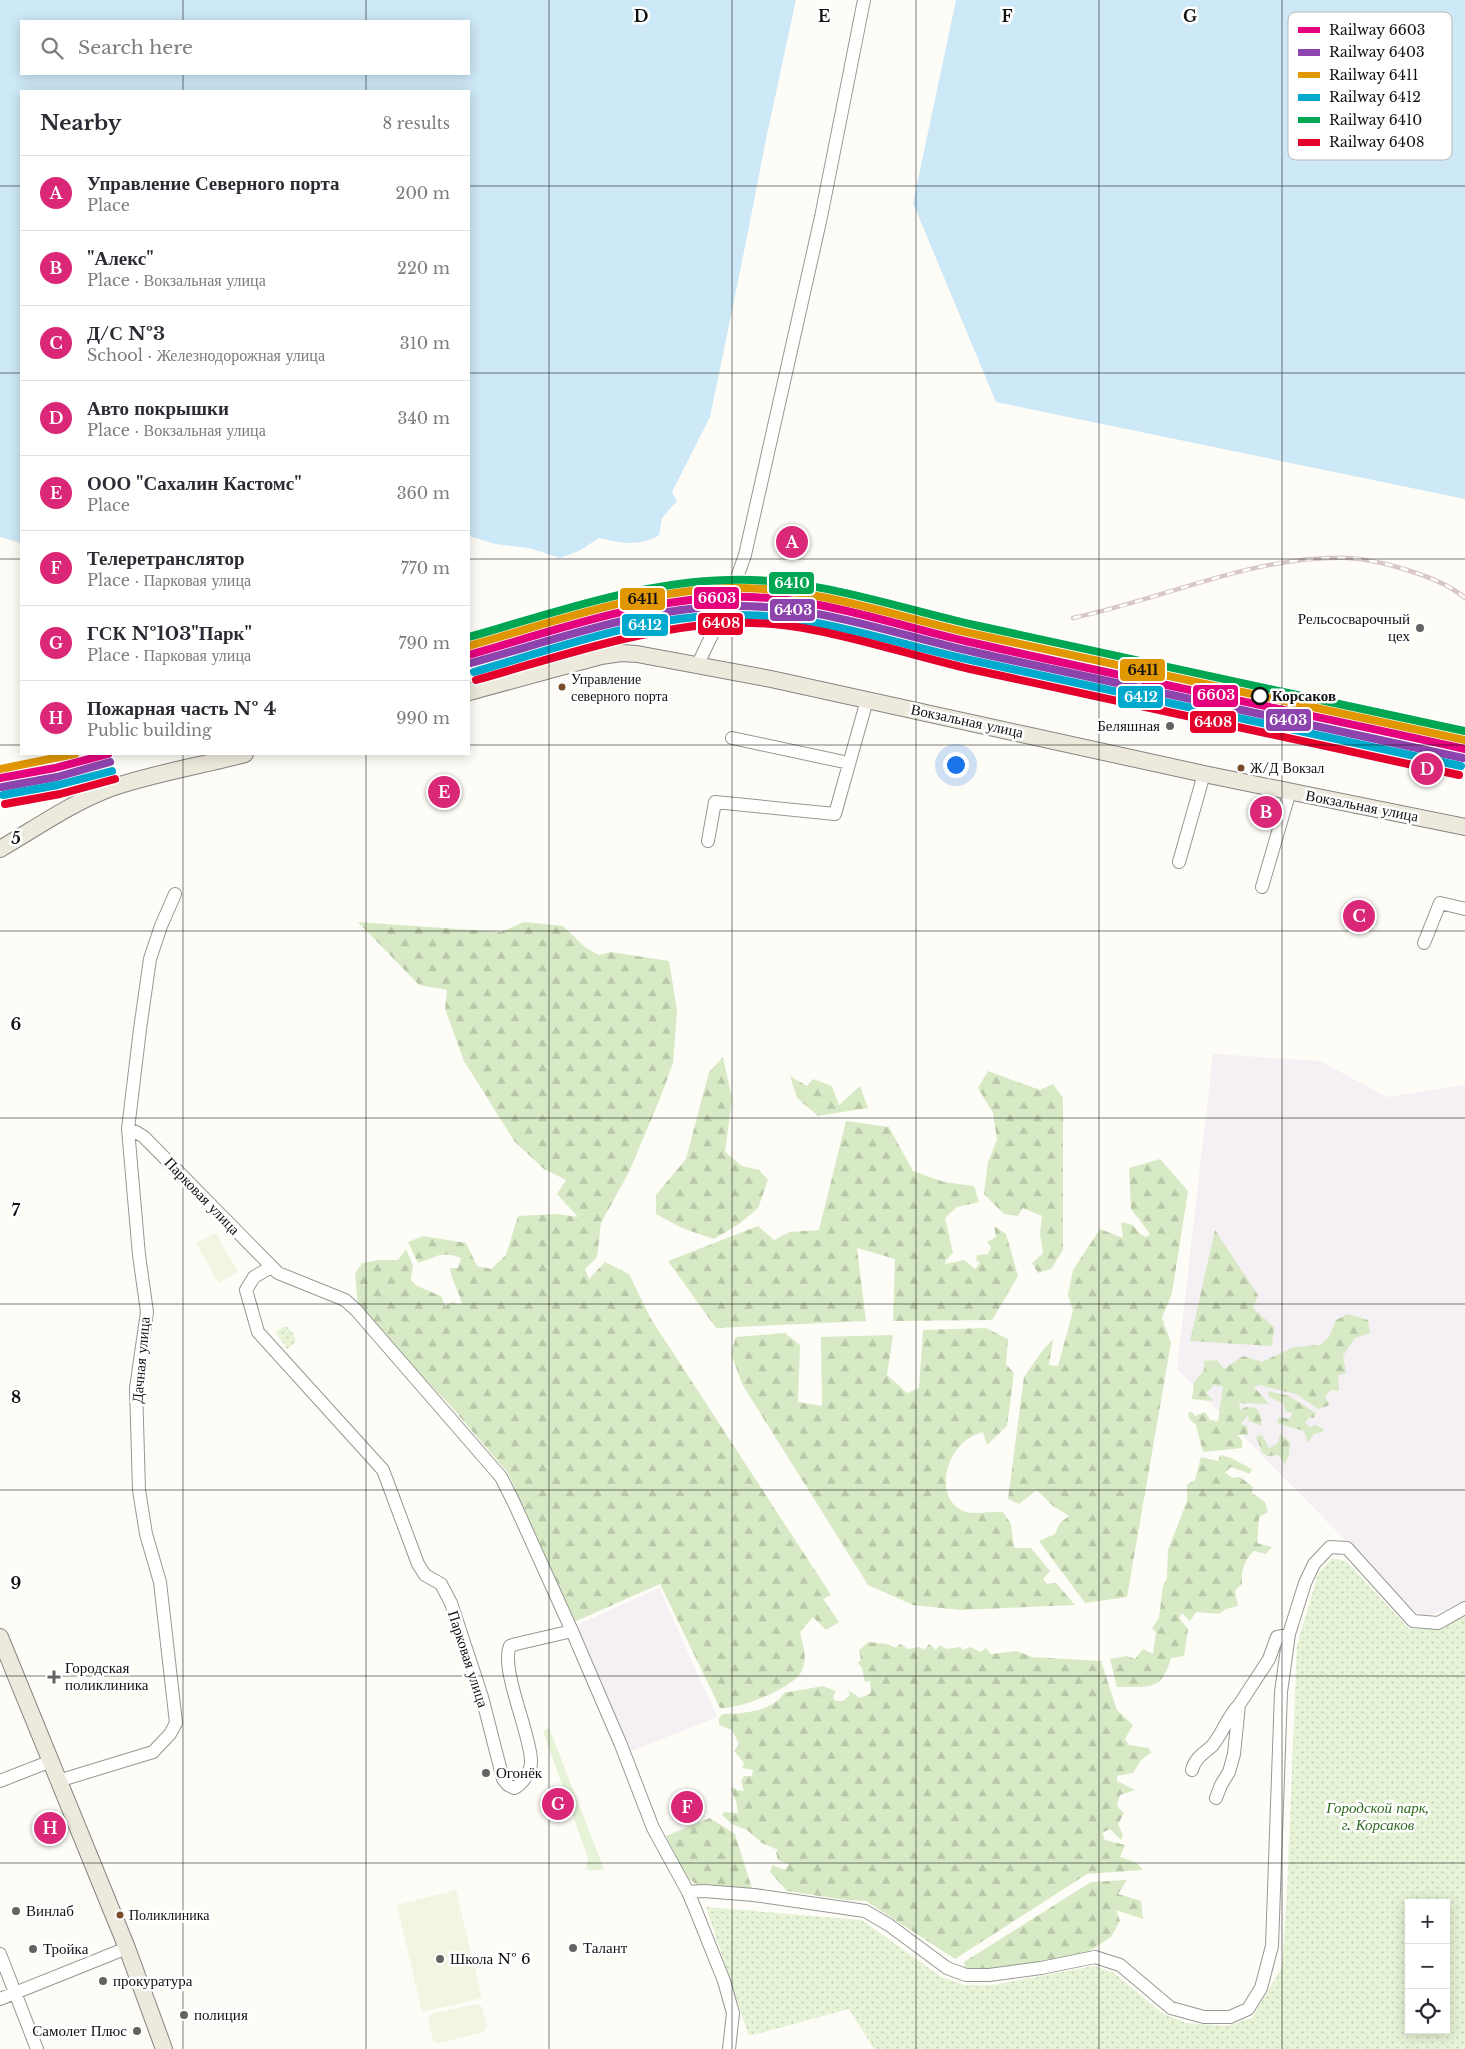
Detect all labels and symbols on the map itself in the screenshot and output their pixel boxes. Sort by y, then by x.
text: D [634,6,648,26]
text: E [818,6,830,26]
text: F [1001,6,1013,26]
text: G [1183,6,1197,26]
legend [1288,12,1452,160]
text: Railway 6603 [1329,21,1425,39]
text: Railway 6403 [1329,43,1425,61]
text: Railway 6411 [1329,66,1419,84]
text: Railway 6412 [1329,88,1421,106]
text: Railway 6410 [1329,111,1422,129]
text: Railway 6408 [1329,133,1425,151]
pin: A [776,523,808,561]
line badge: 6410 [768,571,815,595]
text: 6410 [774,574,810,592]
line badge: 6603 [693,586,740,610]
line badge: 6411 [619,587,666,611]
text: 6603 [698,589,736,607]
text: 6411 [628,590,658,608]
line badge: 6403 [769,598,816,622]
text: 6403 [774,601,812,619]
place label: Рельсосварочный цех [1298,609,1410,645]
line badge: 6408 [697,612,744,636]
line badge: 6412 [621,613,669,637]
text: 6408 [702,614,740,632]
text: 6412 [628,616,662,634]
marker: Рельсосварочный цех [1414,622,1426,634]
line badge: 6411 [1119,658,1166,682]
text: 6411 [1128,661,1158,679]
place label: Управление северного порта [571,670,669,705]
marker: Управление северного порта [557,682,567,692]
line badge: 6603 [1192,684,1239,708]
line badge: 6412 [1117,685,1164,709]
text: 6603 [1197,686,1235,704]
place label: Корсаков [1272,686,1336,705]
marker: Корсаков [1251,687,1269,705]
text: 6412 [1124,688,1158,706]
street label: Вокзальная улица [909,699,1025,742]
line badge: 6403 [1265,708,1312,732]
line badge: 6408 [1189,710,1237,734]
text: 6403 [1269,711,1307,729]
text: 6408 [1194,713,1232,731]
place label: Беляшная [1097,716,1160,735]
marker: Беляшная [1164,720,1176,732]
pin: D [1411,750,1443,788]
your location [943,752,969,778]
place label: Ж/Д Вокзал [1250,759,1324,777]
marker: Ж/Д Вокзал [1236,763,1246,773]
pin: E [428,773,460,811]
street label: Вокзальная улица [1304,785,1420,826]
pin: B [1250,793,1282,831]
text: 5 [11,828,21,848]
pin: C [1343,897,1375,935]
text: 6 [11,1014,22,1034]
street label: Парковая улица [161,1153,244,1239]
text: 7 [12,1200,21,1220]
street label: Дачная улица [127,1316,154,1404]
text: 8 [11,1387,21,1407]
text: 9 [11,1573,22,1593]
street label: Парковая улица [444,1608,493,1710]
place label: Городская поликлиника [65,1658,149,1694]
marker: Городская поликлиника [47,1670,61,1684]
place label: Огонёк [496,1763,543,1782]
marker: Огонёк [480,1767,492,1779]
pin: G [542,1785,574,1823]
pin: F [671,1788,703,1826]
park label: Городской парк, г. Корсаков [1325,1798,1430,1834]
pin: H [34,1809,66,1847]
place label: Винлаб [26,1901,74,1920]
marker: Винлаб [10,1905,22,1917]
place label: Поликлиника [129,1906,210,1924]
marker: Поликлиника [115,1910,125,1920]
place label: Талант [583,1938,628,1957]
place label: Тройка [43,1939,89,1958]
marker: Талант [567,1942,579,1954]
marker: Тройка [27,1943,39,1955]
place label: Школа № 6 [450,1949,531,1968]
marker: Школа № 6 [434,1953,446,1965]
place label: прокуратура [113,1971,193,1990]
marker: прокуратура [97,1975,109,1987]
place label: полиция [194,2005,248,2024]
marker: полиция [178,2009,190,2021]
place label: Самолет Плюс [32,2021,127,2040]
marker: Самолет Плюс [131,2025,143,2037]

